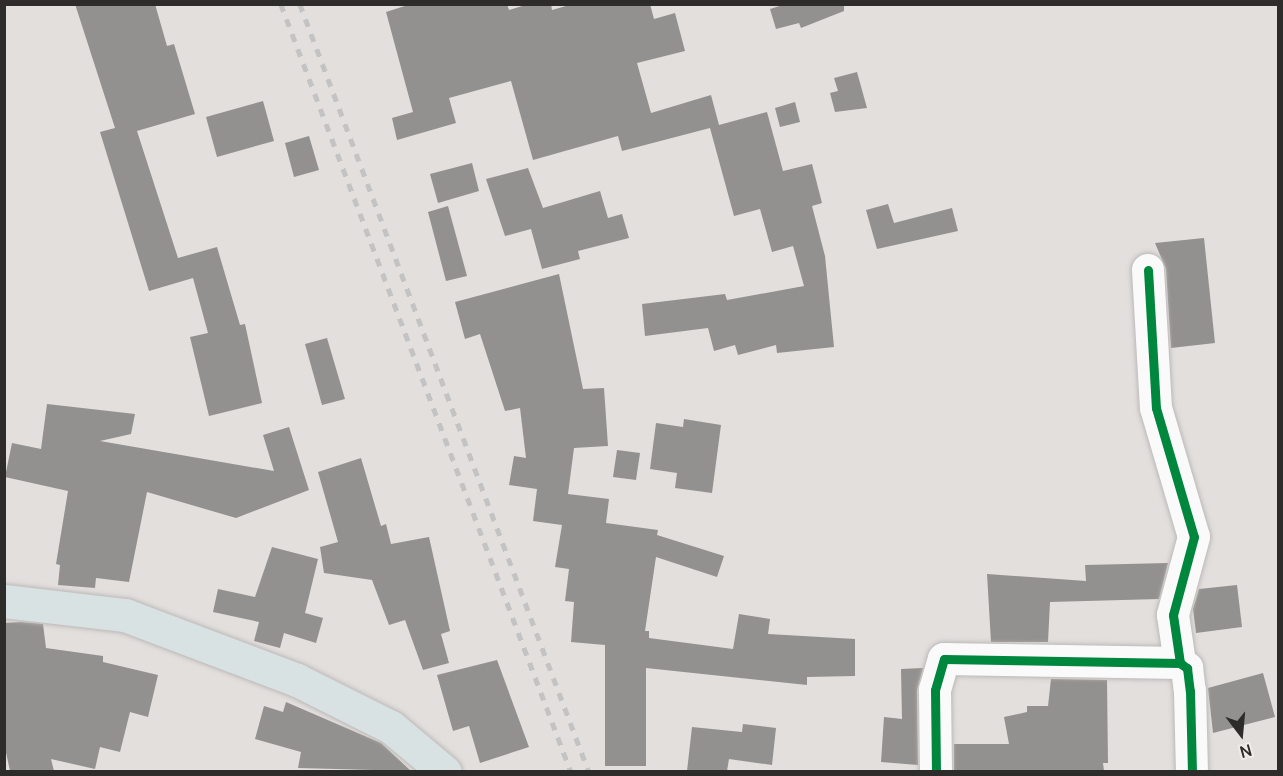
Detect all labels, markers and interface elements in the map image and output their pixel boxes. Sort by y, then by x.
north arrow [1211,704,1271,764]
text: N [1237,739,1255,763]

